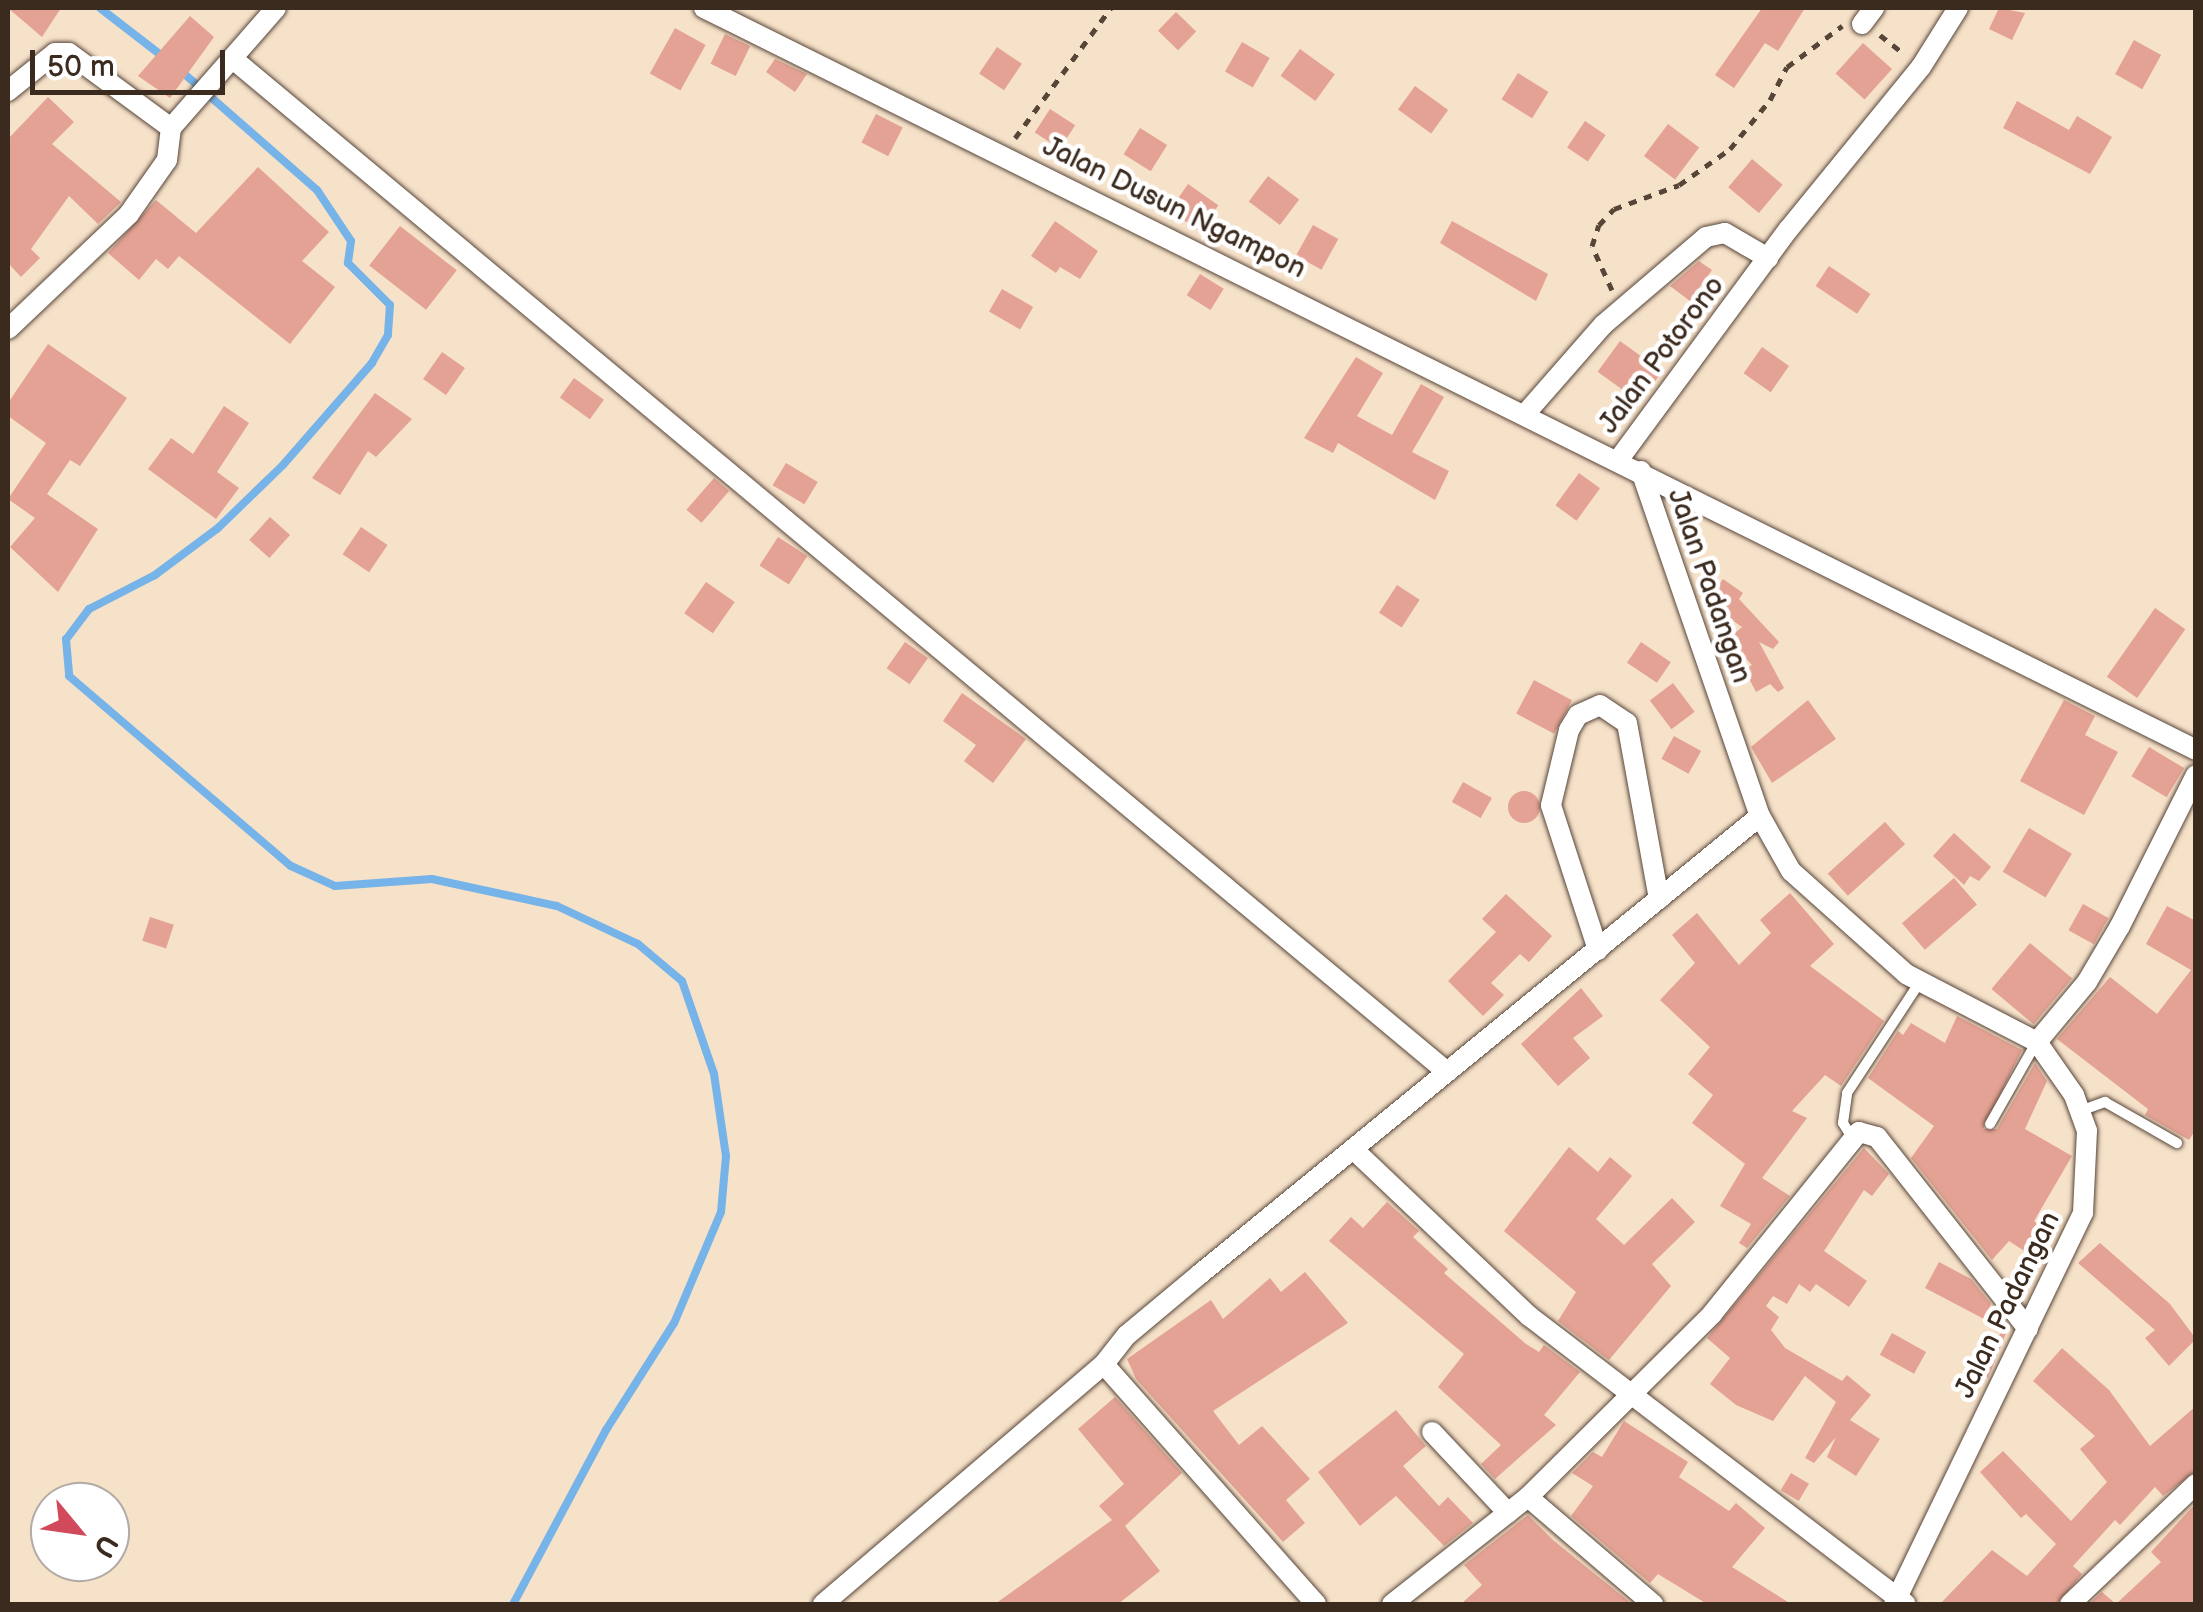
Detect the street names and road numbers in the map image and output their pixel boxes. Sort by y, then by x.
street label: Jalan Dusun Ngampon [1037,130,1311,286]
street label: Jalan Potorono [1592,270,1732,440]
street label: Jalan Padangan [1660,485,1758,687]
street label: Jalan Padangan [1948,1206,2068,1404]

